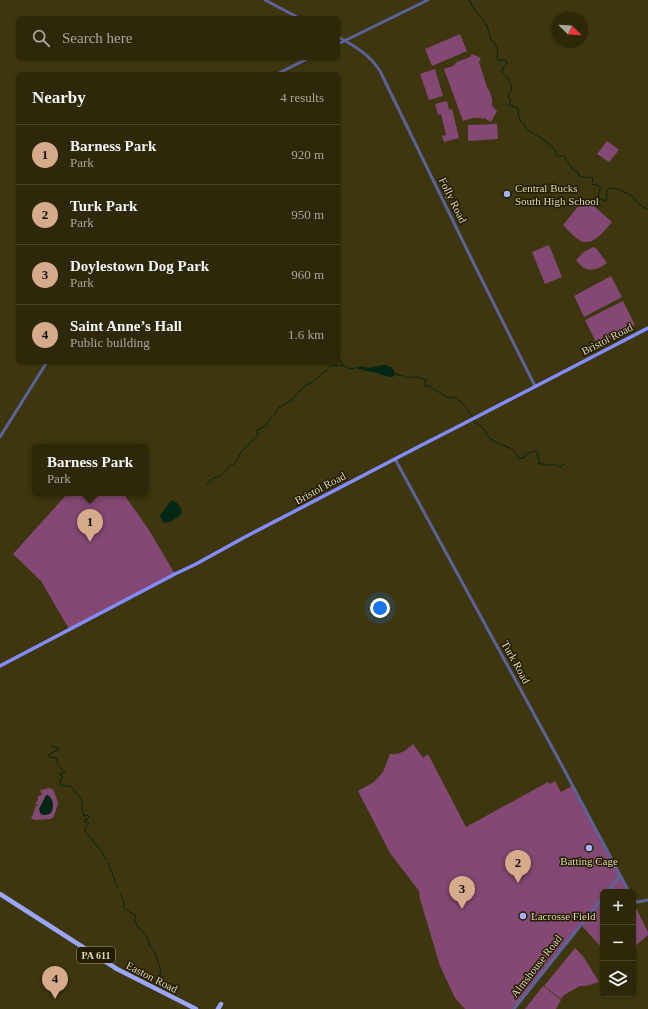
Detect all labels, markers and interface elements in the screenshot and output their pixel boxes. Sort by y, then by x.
north arrow [552,12,588,48]
search box [16,16,340,60]
icon: search [30,27,52,49]
text: Search here [62,30,132,46]
text: Nearby [32,88,86,107]
text: 4 results [280,90,324,105]
text: Barness Park [70,138,156,154]
text: 1 [42,147,48,162]
text: 920 m [291,147,324,162]
text: Park [70,155,94,170]
street label: Folly Road [437,175,469,225]
place label: Central Bucks South High School [515,182,599,207]
marker: Central Bucks South High School [502,189,512,199]
text: Turk Park [70,198,137,214]
text: 2 [42,207,48,222]
text: 950 m [291,207,324,222]
text: Park [70,215,94,230]
text: Doylestown Dog Park [70,258,209,274]
text: 3 [42,267,48,282]
text: 960 m [291,267,324,282]
text: Park [70,275,94,290]
text: Saint Anne’s Hall [70,318,182,334]
street label: Bristol Road [579,321,635,357]
text: 4 [42,327,48,342]
text: 1.6 km [288,327,324,342]
text: Public building [70,335,150,350]
popup [32,444,148,496]
text: Barness Park [47,454,133,470]
street label: Bristol Road [292,469,348,506]
text: Park [47,471,71,486]
pin: 1 [77,509,103,542]
your location [370,598,390,618]
street label: Turk Road [499,639,533,686]
marker: Batting Cage [584,843,594,853]
pin: 2 [505,850,531,883]
place label: Batting Cage [560,855,618,867]
pin: 3 [449,876,475,909]
map controls [600,889,636,997]
button: + [600,889,636,925]
place label: Lacrosse Field [531,910,596,922]
marker: Lacrosse Field [518,911,528,921]
button: − [600,925,636,961]
street label: Almshouse Road [508,932,564,999]
road number: PA 611 [77,947,115,963]
street label: Easton Road [124,959,180,995]
button: layers [600,961,636,997]
pin: 4 [42,966,68,999]

